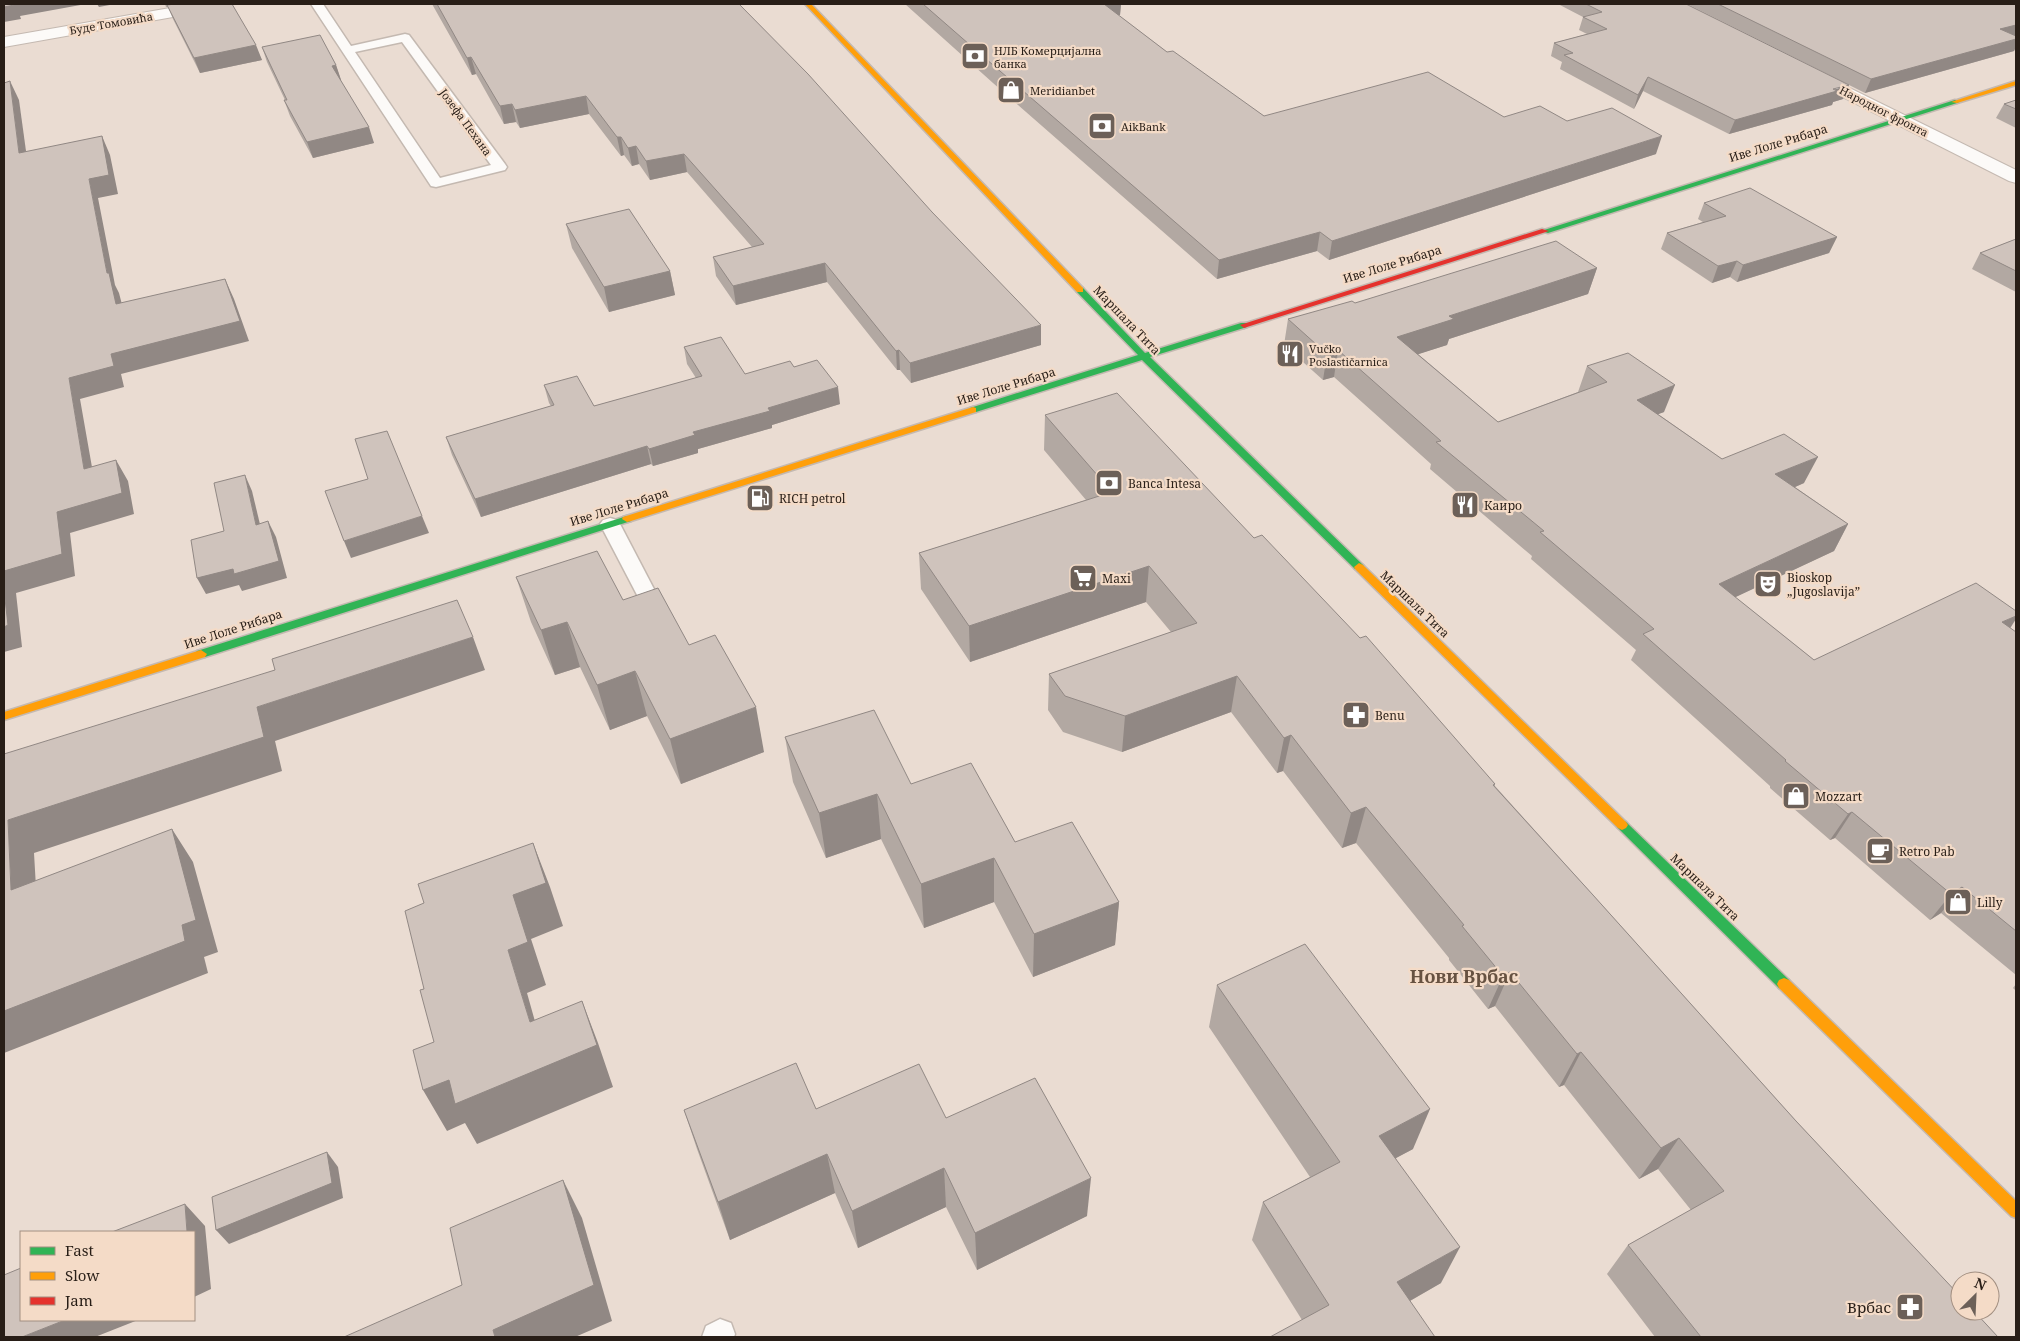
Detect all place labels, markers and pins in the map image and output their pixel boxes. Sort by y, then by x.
bank icon: НЛБ Комерцијална банка [960,41,990,71]
place label: НЛБ Комерцијална банка [994,43,1102,71]
shop icon: Meridianbet [996,75,1026,105]
place label: Meridianbet [1030,83,1095,98]
bank icon: AikBank [1087,111,1117,141]
place label: AikBank [1121,119,1166,134]
restaurant icon: Vučko Poslastičarnica [1275,339,1305,369]
place label: Vučko Poslastičarnica [1309,341,1388,369]
bank icon: Banca Intesa [1094,468,1124,498]
place label: Banca Intesa [1128,475,1201,492]
fuel station icon: RICH petrol [745,483,775,513]
place label: RICH petrol [779,490,846,507]
restaurant icon: Каиро [1450,490,1480,520]
place label: Каиро [1484,497,1522,514]
supermarket icon: Maxi [1068,563,1098,593]
theatre icon: Bioskop „Jugoslavija” [1753,569,1783,599]
place label: Bioskop „Jugoslavija” [1787,569,1860,600]
place label: Maxi [1102,570,1131,587]
pharmacy icon: Benu [1341,700,1371,730]
place label: Benu [1375,707,1405,724]
shop icon: Mozzart [1781,781,1811,811]
place label: Mozzart [1815,788,1862,805]
cafe icon: Retro Pab [1865,836,1895,866]
place label: Retro Pab [1899,843,1955,860]
shop icon: Lilly [1943,887,1973,917]
place label: Lilly [1977,894,2003,911]
pharmacy icon: Врбас [1895,1292,1925,1322]
place label: Врбас [1847,1297,1891,1317]

